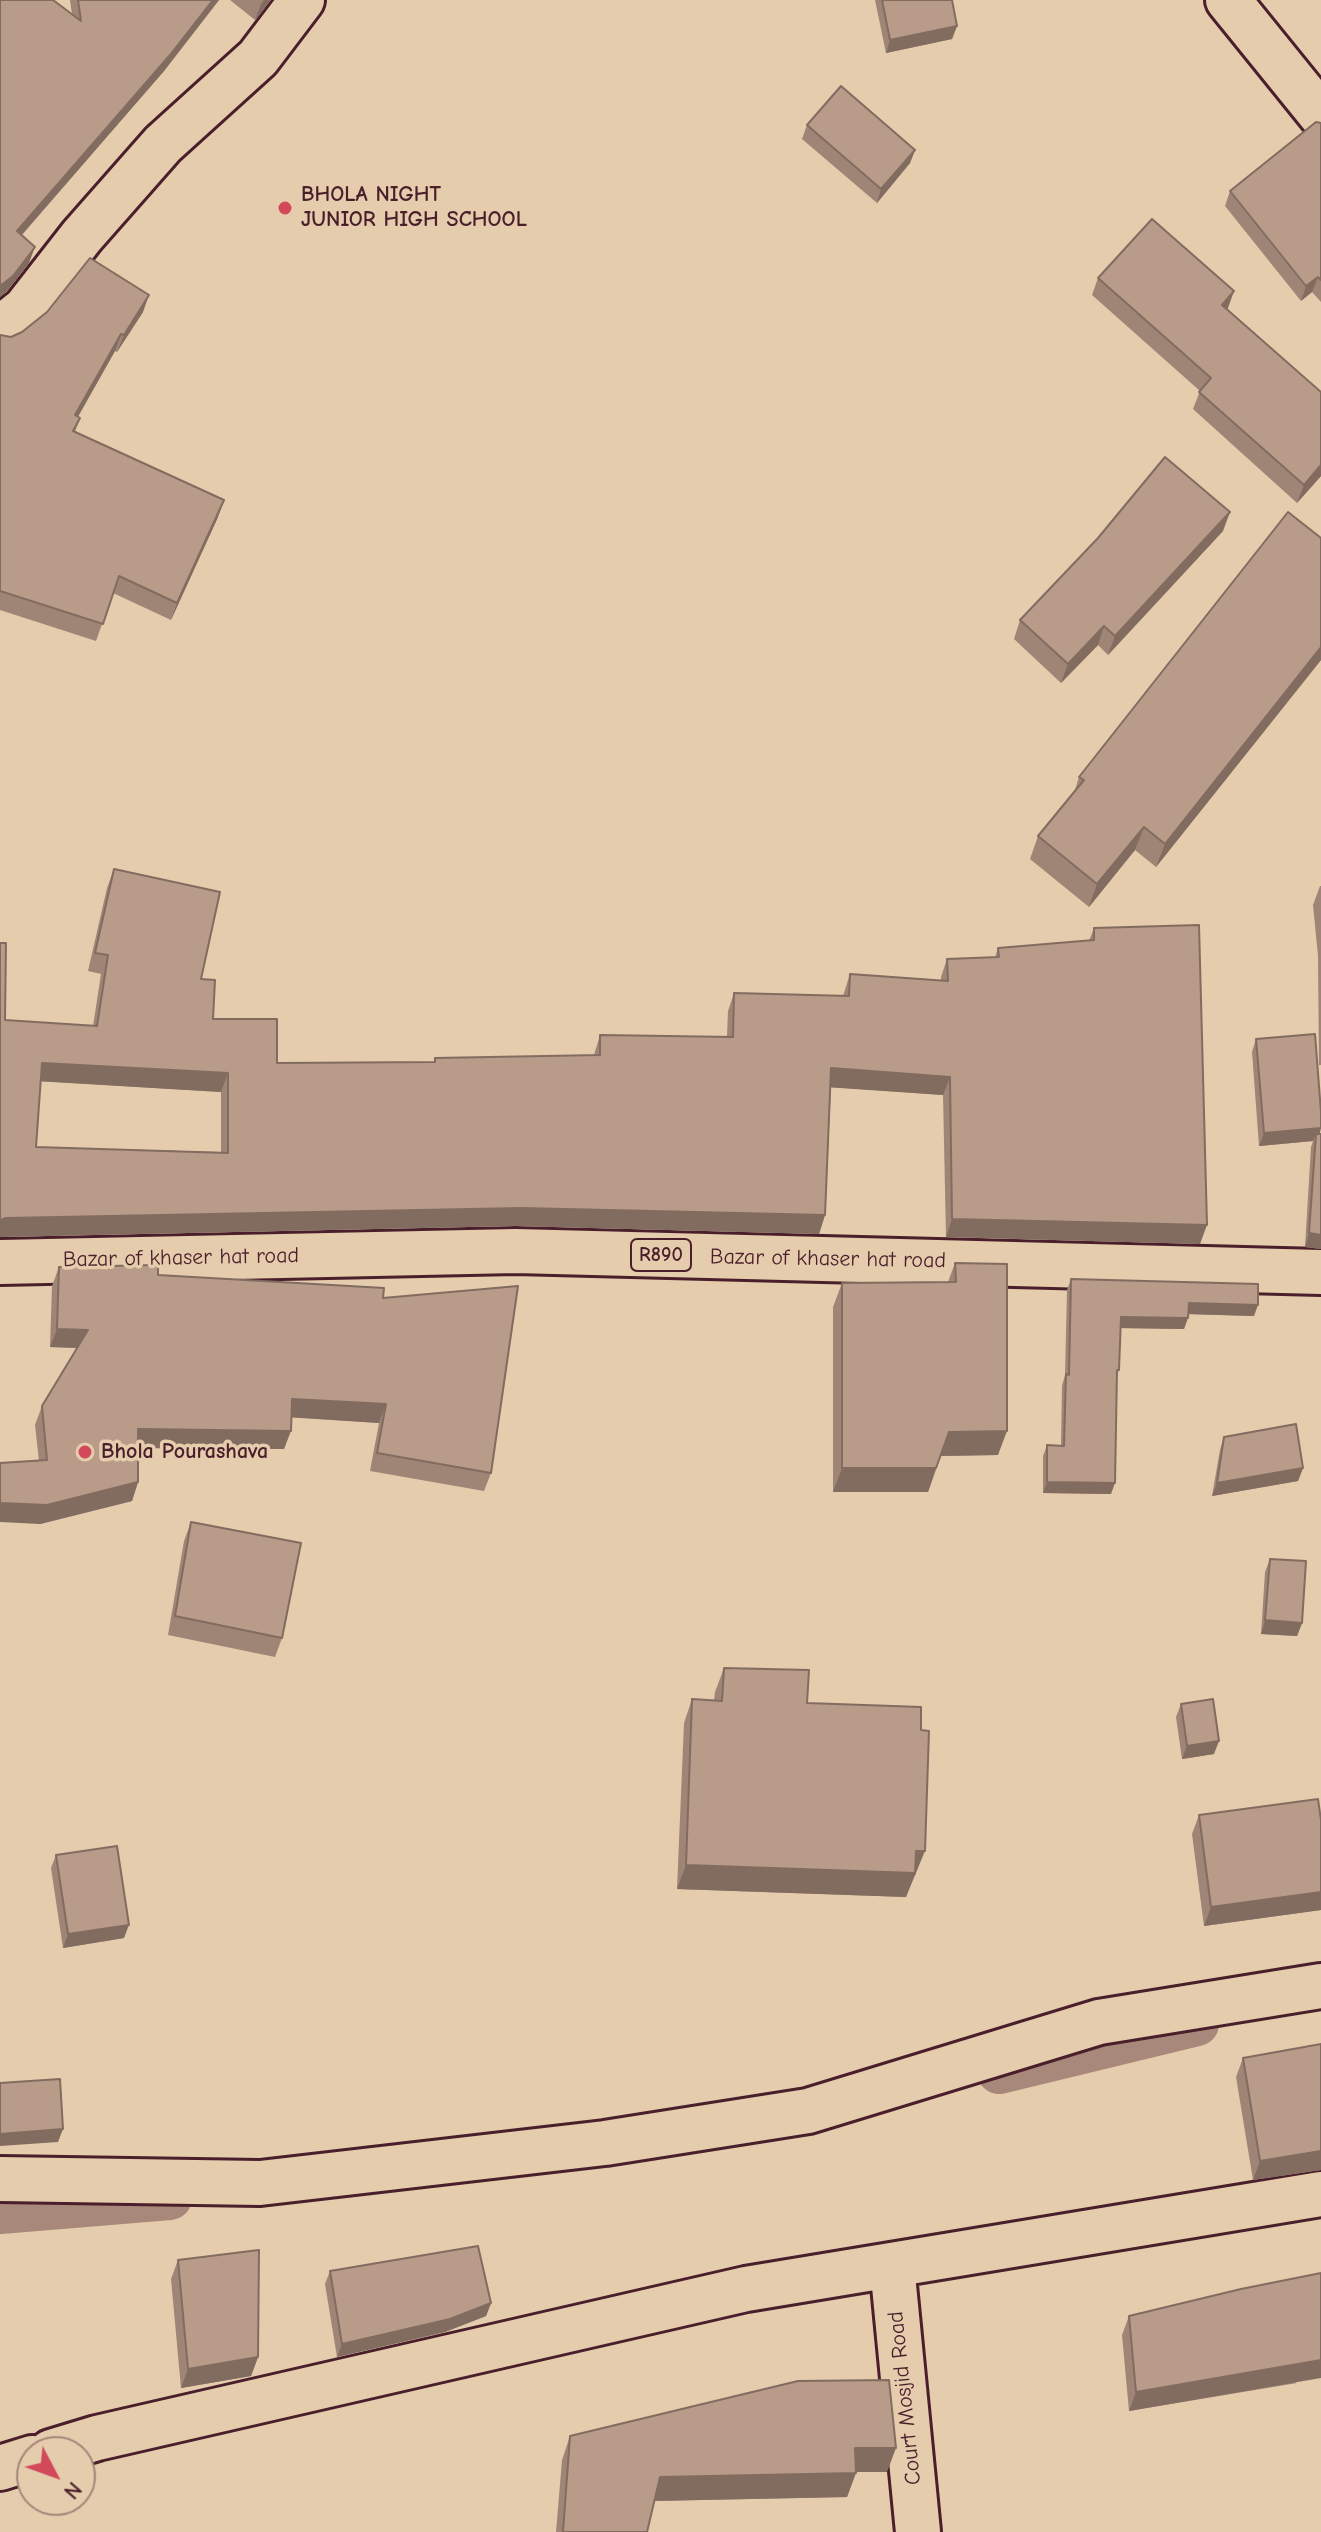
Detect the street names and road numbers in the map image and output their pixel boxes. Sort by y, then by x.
road number: R890 [631,1239,691,1271]
street label: Bazar of khaser hat road [63,1243,299,1273]
street label: Bazar of khaser hat road [710,1244,946,1274]
street label: Court Mosjid Road [883,2310,927,2486]

